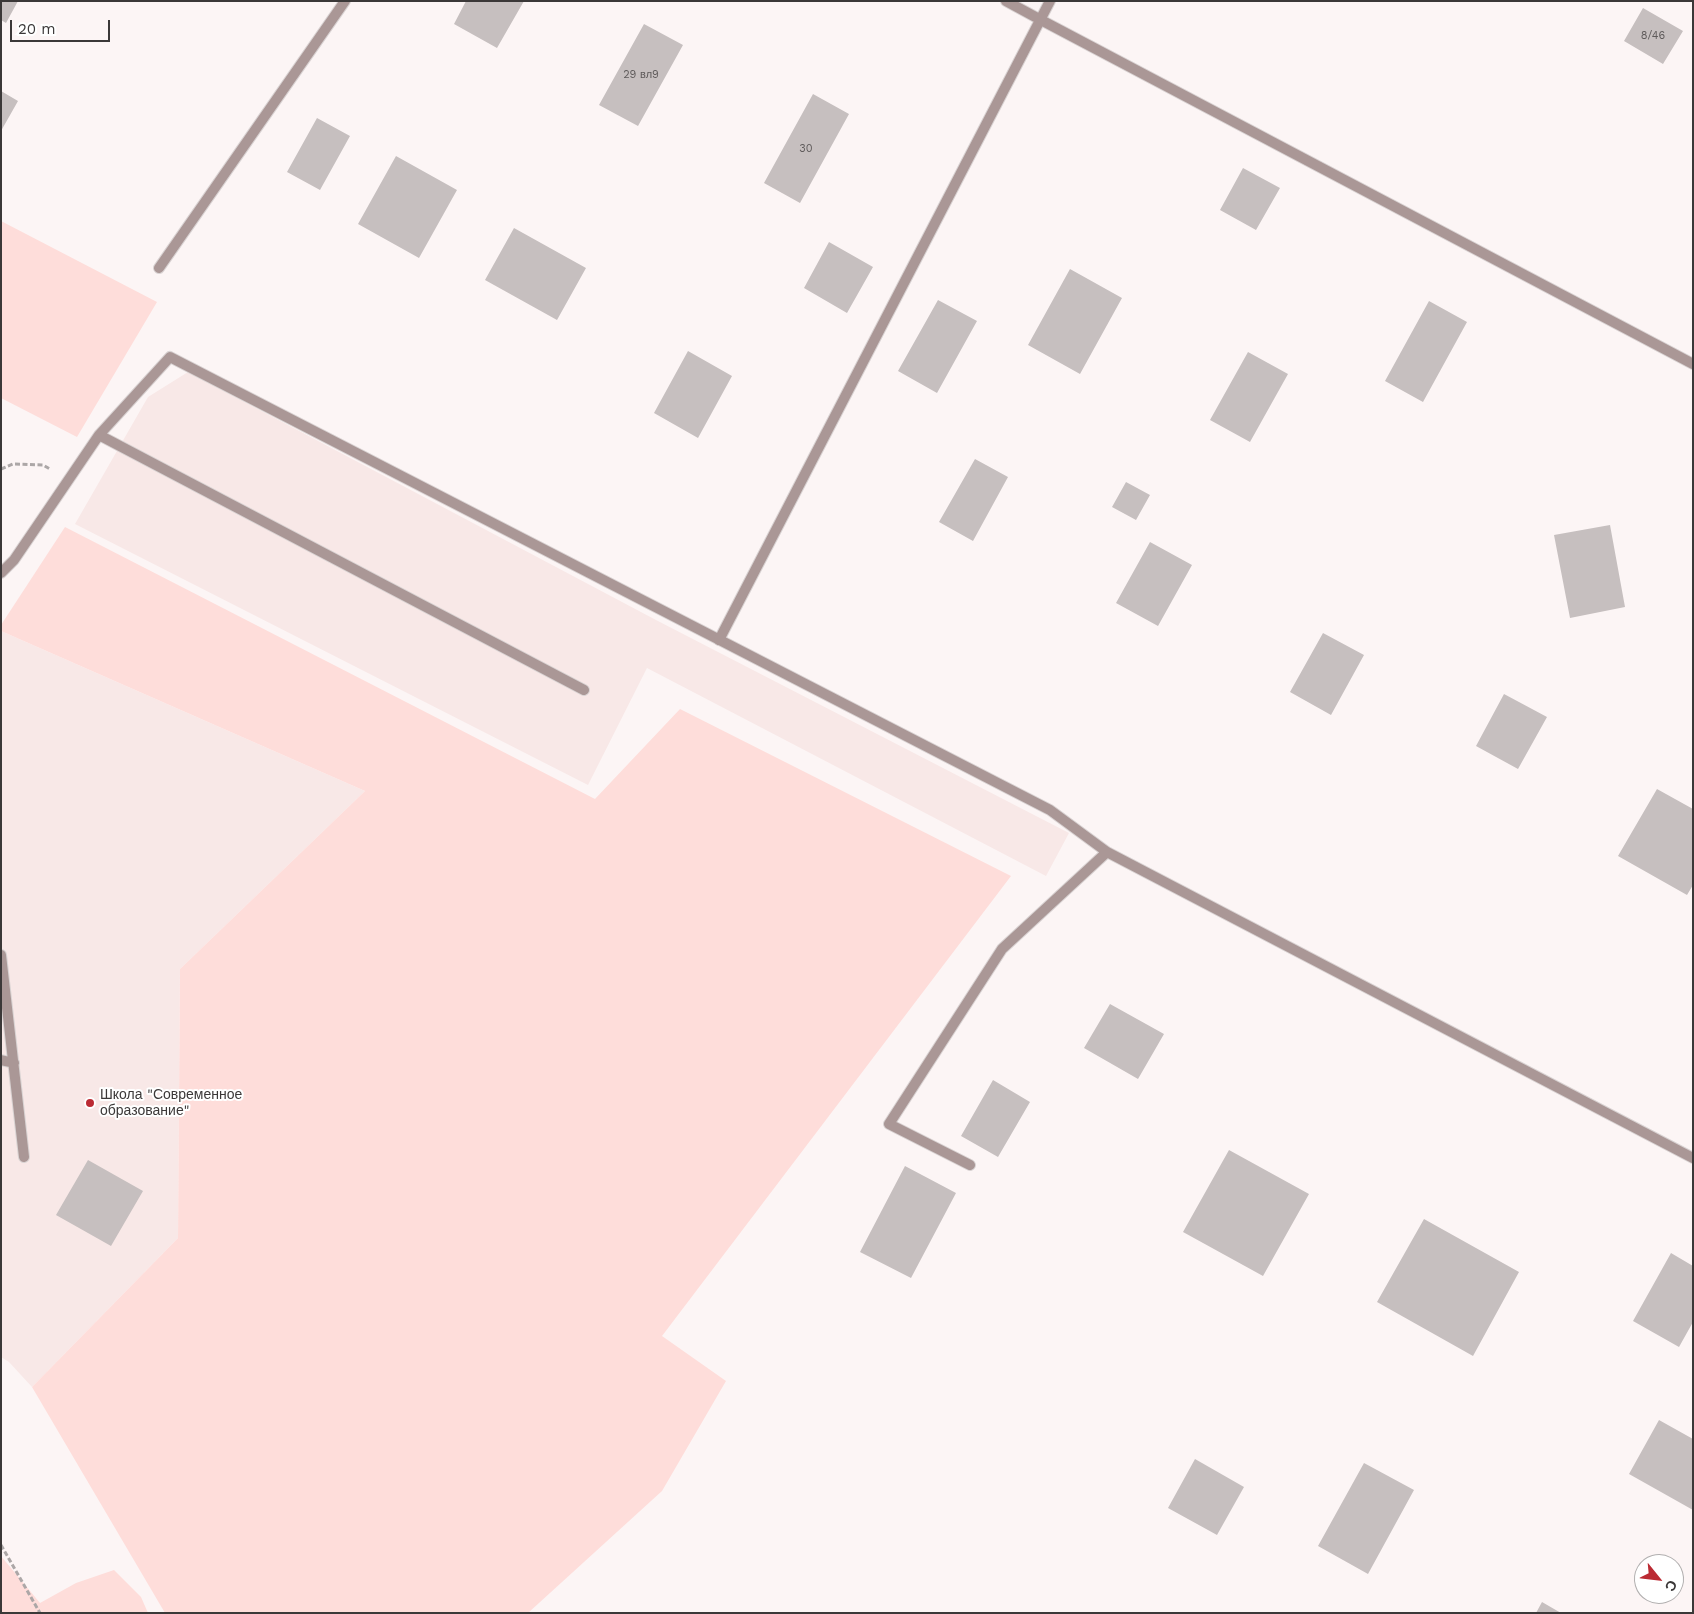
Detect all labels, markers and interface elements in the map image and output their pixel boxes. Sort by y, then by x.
scale bar [12,10,112,42]
text: 20 m [18,20,56,38]
house number: 8/46 [1641,29,1665,43]
house number: 29 вл9 [623,68,659,82]
house number: 30 [799,142,813,156]
place label: Школа "Современное образование" [100,1087,242,1120]
marker: Школа "Современное образование" [84,1097,96,1109]
north arrow [1634,1554,1684,1604]
text: С [1662,1577,1681,1594]

